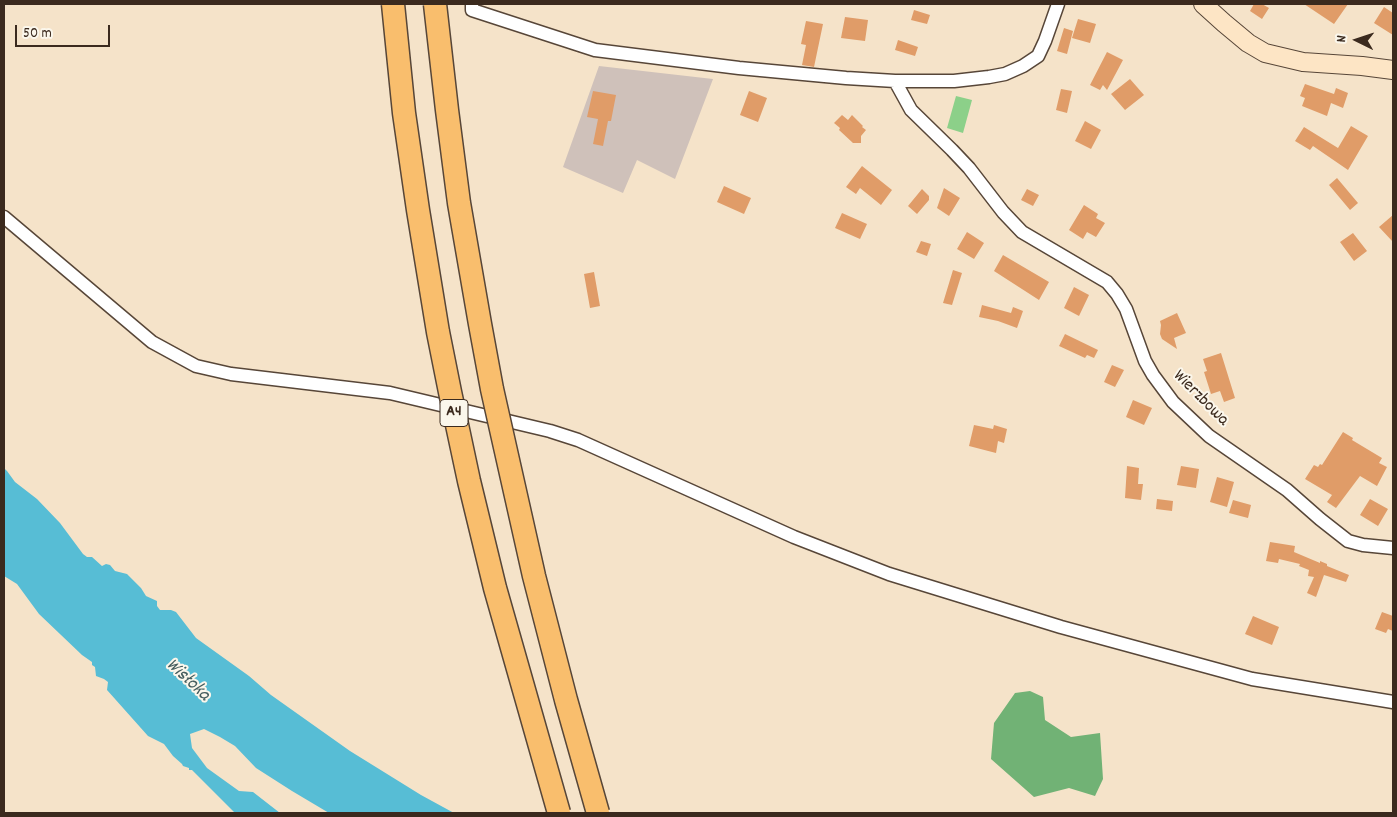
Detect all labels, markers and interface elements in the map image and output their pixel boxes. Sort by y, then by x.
scale bar [18,15,112,47]
north arrow [1332,15,1382,65]
text: 50 m [23,23,52,45]
text: N [1332,35,1352,43]
street label: Wierzbowa [1167,366,1233,432]
road number: A4 [440,399,468,426]
water label: Wisłoka [160,655,214,707]

